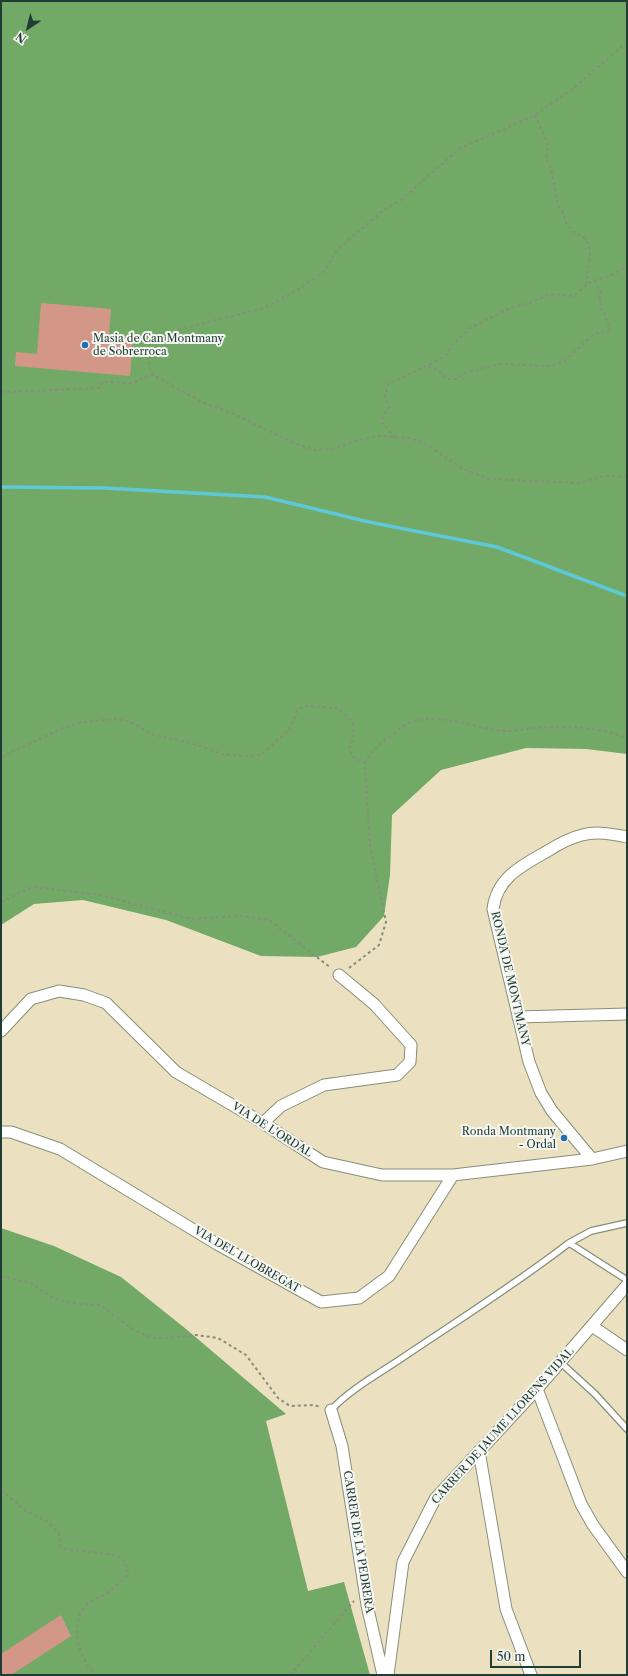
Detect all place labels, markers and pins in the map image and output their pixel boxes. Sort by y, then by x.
place label: Masia de Can Montmany de Sobrerroca [93,332,224,358]
marker: Masia de Can Montmany de Sobrerroca [80,340,90,350]
place label: Ronda Montmany - Ordal [462,1125,556,1151]
marker: Ronda Montmany - Ordal [559,1133,569,1143]

